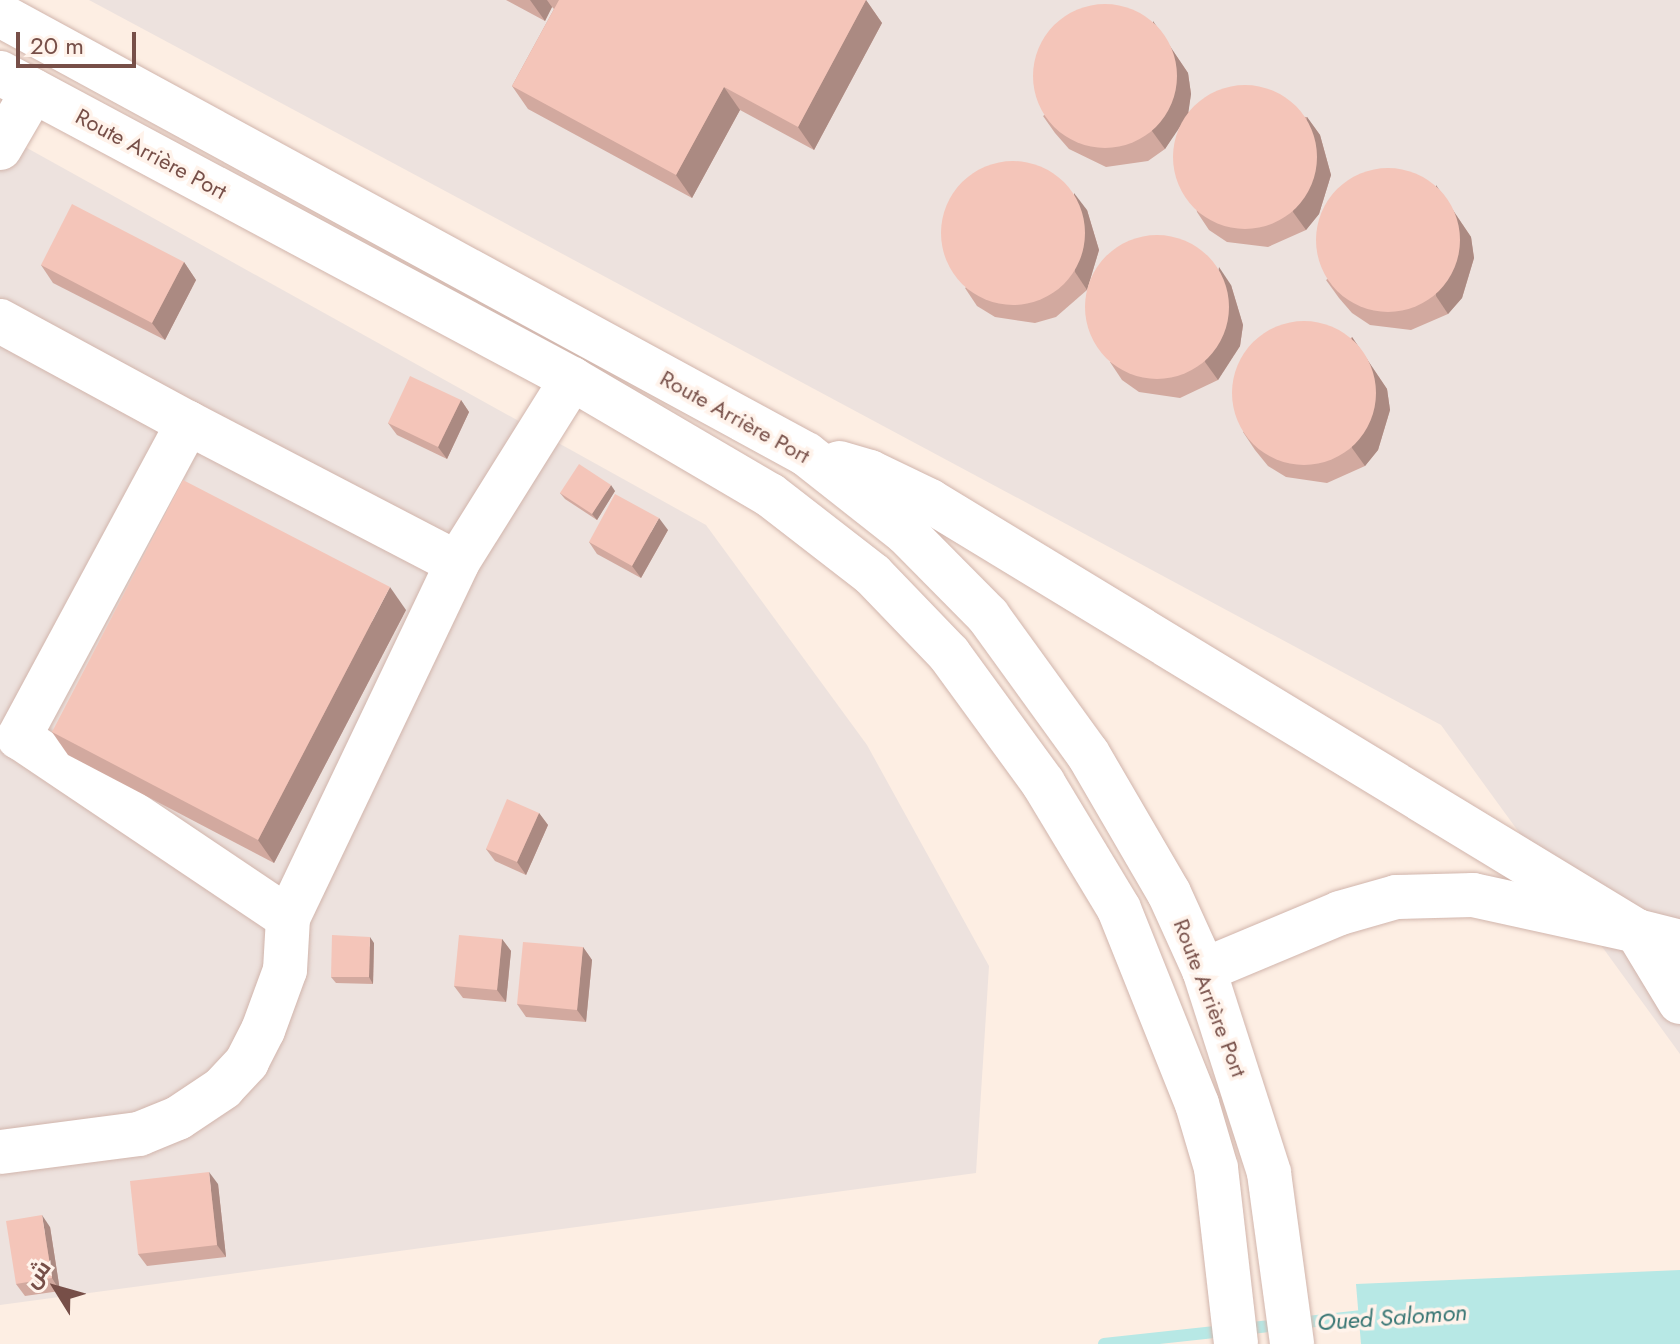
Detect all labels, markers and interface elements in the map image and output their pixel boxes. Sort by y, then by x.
scale bar [20,16,140,66]
text: 20 m [30,28,84,63]
street label: Route Arrière Port [71,103,231,205]
street label: Route Arrière Port [656,365,814,469]
street label: Route Arrière Port [1168,915,1252,1081]
north arrow [16,1248,96,1328]
text: ش [16,1253,58,1294]
water label: Oued Salomon [1316,1297,1468,1337]

